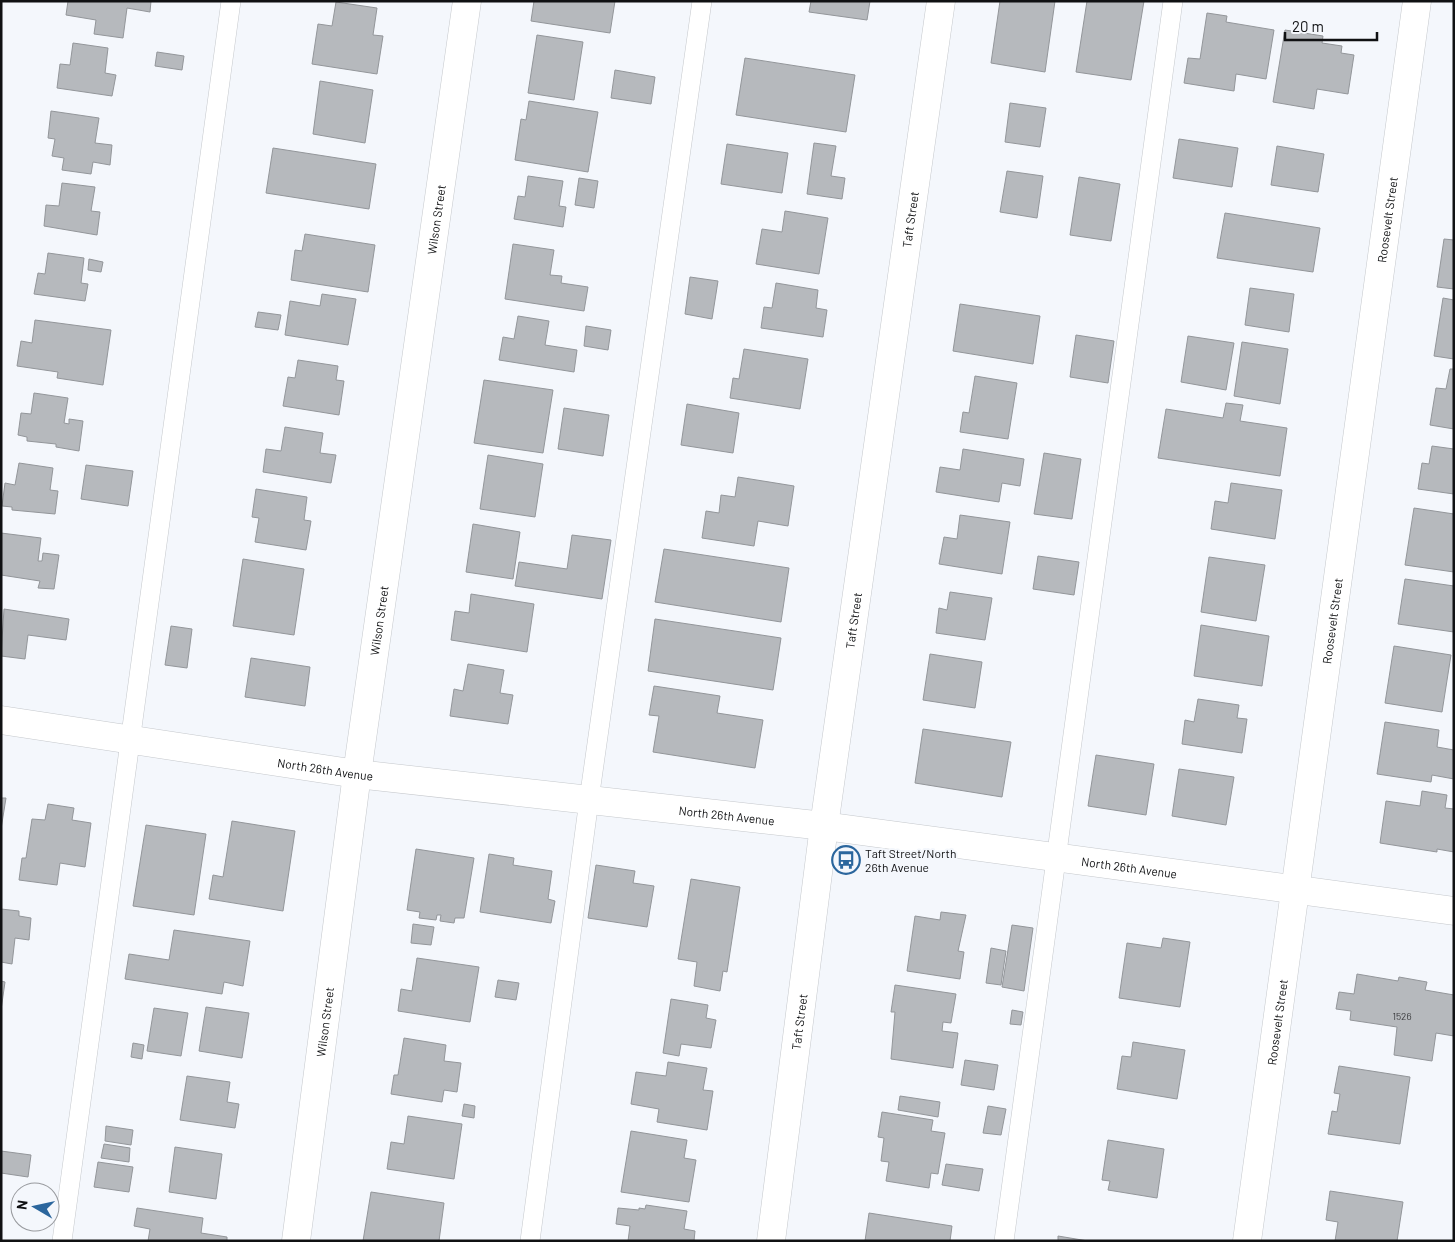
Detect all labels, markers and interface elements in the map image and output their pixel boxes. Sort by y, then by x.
scale bar [1285,10,1378,42]
text: 20 m [1292,17,1324,35]
street label: Roosevelt Street [1374,176,1400,263]
street label: Wilson Street [424,184,448,255]
street label: Taft Street [899,190,921,248]
street label: Roosevelt Street [1319,577,1345,665]
street label: Wilson Street [367,585,391,656]
street label: Taft Street [842,591,864,649]
street label: North 26th Avenue [277,755,374,783]
street label: North 26th Avenue [678,803,775,827]
bus stop icon: Taft Street/North 26th Avenue [831,845,861,875]
place label: Taft Street/North 26th Avenue [865,846,956,874]
street label: North 26th Avenue [1081,854,1178,881]
street label: Roosevelt Street [1264,978,1290,1066]
street label: Wilson Street [313,986,336,1058]
street label: Taft Street [788,993,810,1051]
house number: 1526 [1392,1010,1412,1022]
north arrow [10,1182,60,1232]
text: N [13,1199,31,1211]

